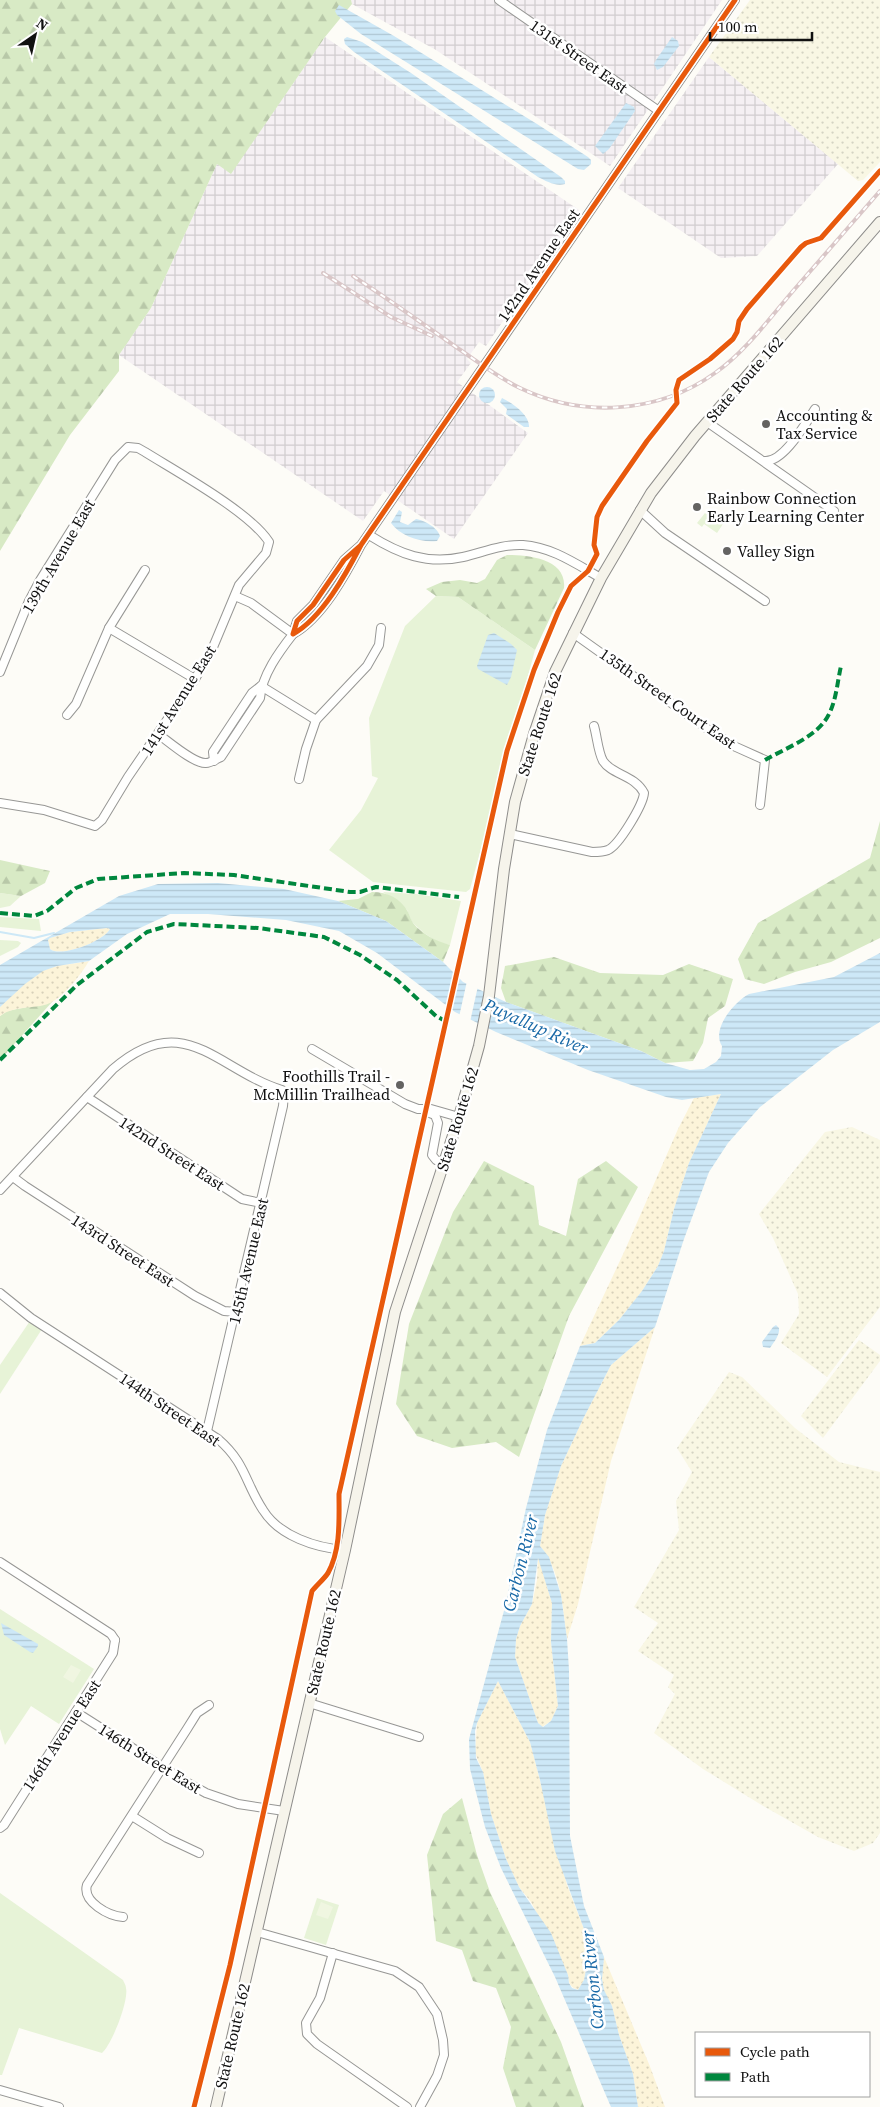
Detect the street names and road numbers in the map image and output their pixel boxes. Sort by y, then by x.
street label: 131st Street East [526,14,633,98]
street label: 142nd Avenue East [492,203,585,326]
street label: State Route 162 [700,331,788,427]
street label: 139th Avenue East [16,494,100,617]
street label: 141st Avenue East [135,640,221,759]
street label: 135th Street Court East [595,643,741,754]
street label: State Route 162 [512,669,566,779]
street label: State Route 162 [431,1064,483,1174]
street label: 142nd Street East [115,1111,230,1196]
street label: 145th Avenue East [223,1195,273,1326]
street label: 143rd Street East [67,1209,179,1292]
street label: 144th Street East [115,1367,226,1451]
street label: State Route 162 [300,1587,346,1697]
street label: 146th Avenue East [17,1674,106,1795]
street label: 146th Street East [94,1718,206,1799]
street label: State Route 162 [209,1981,255,2091]

